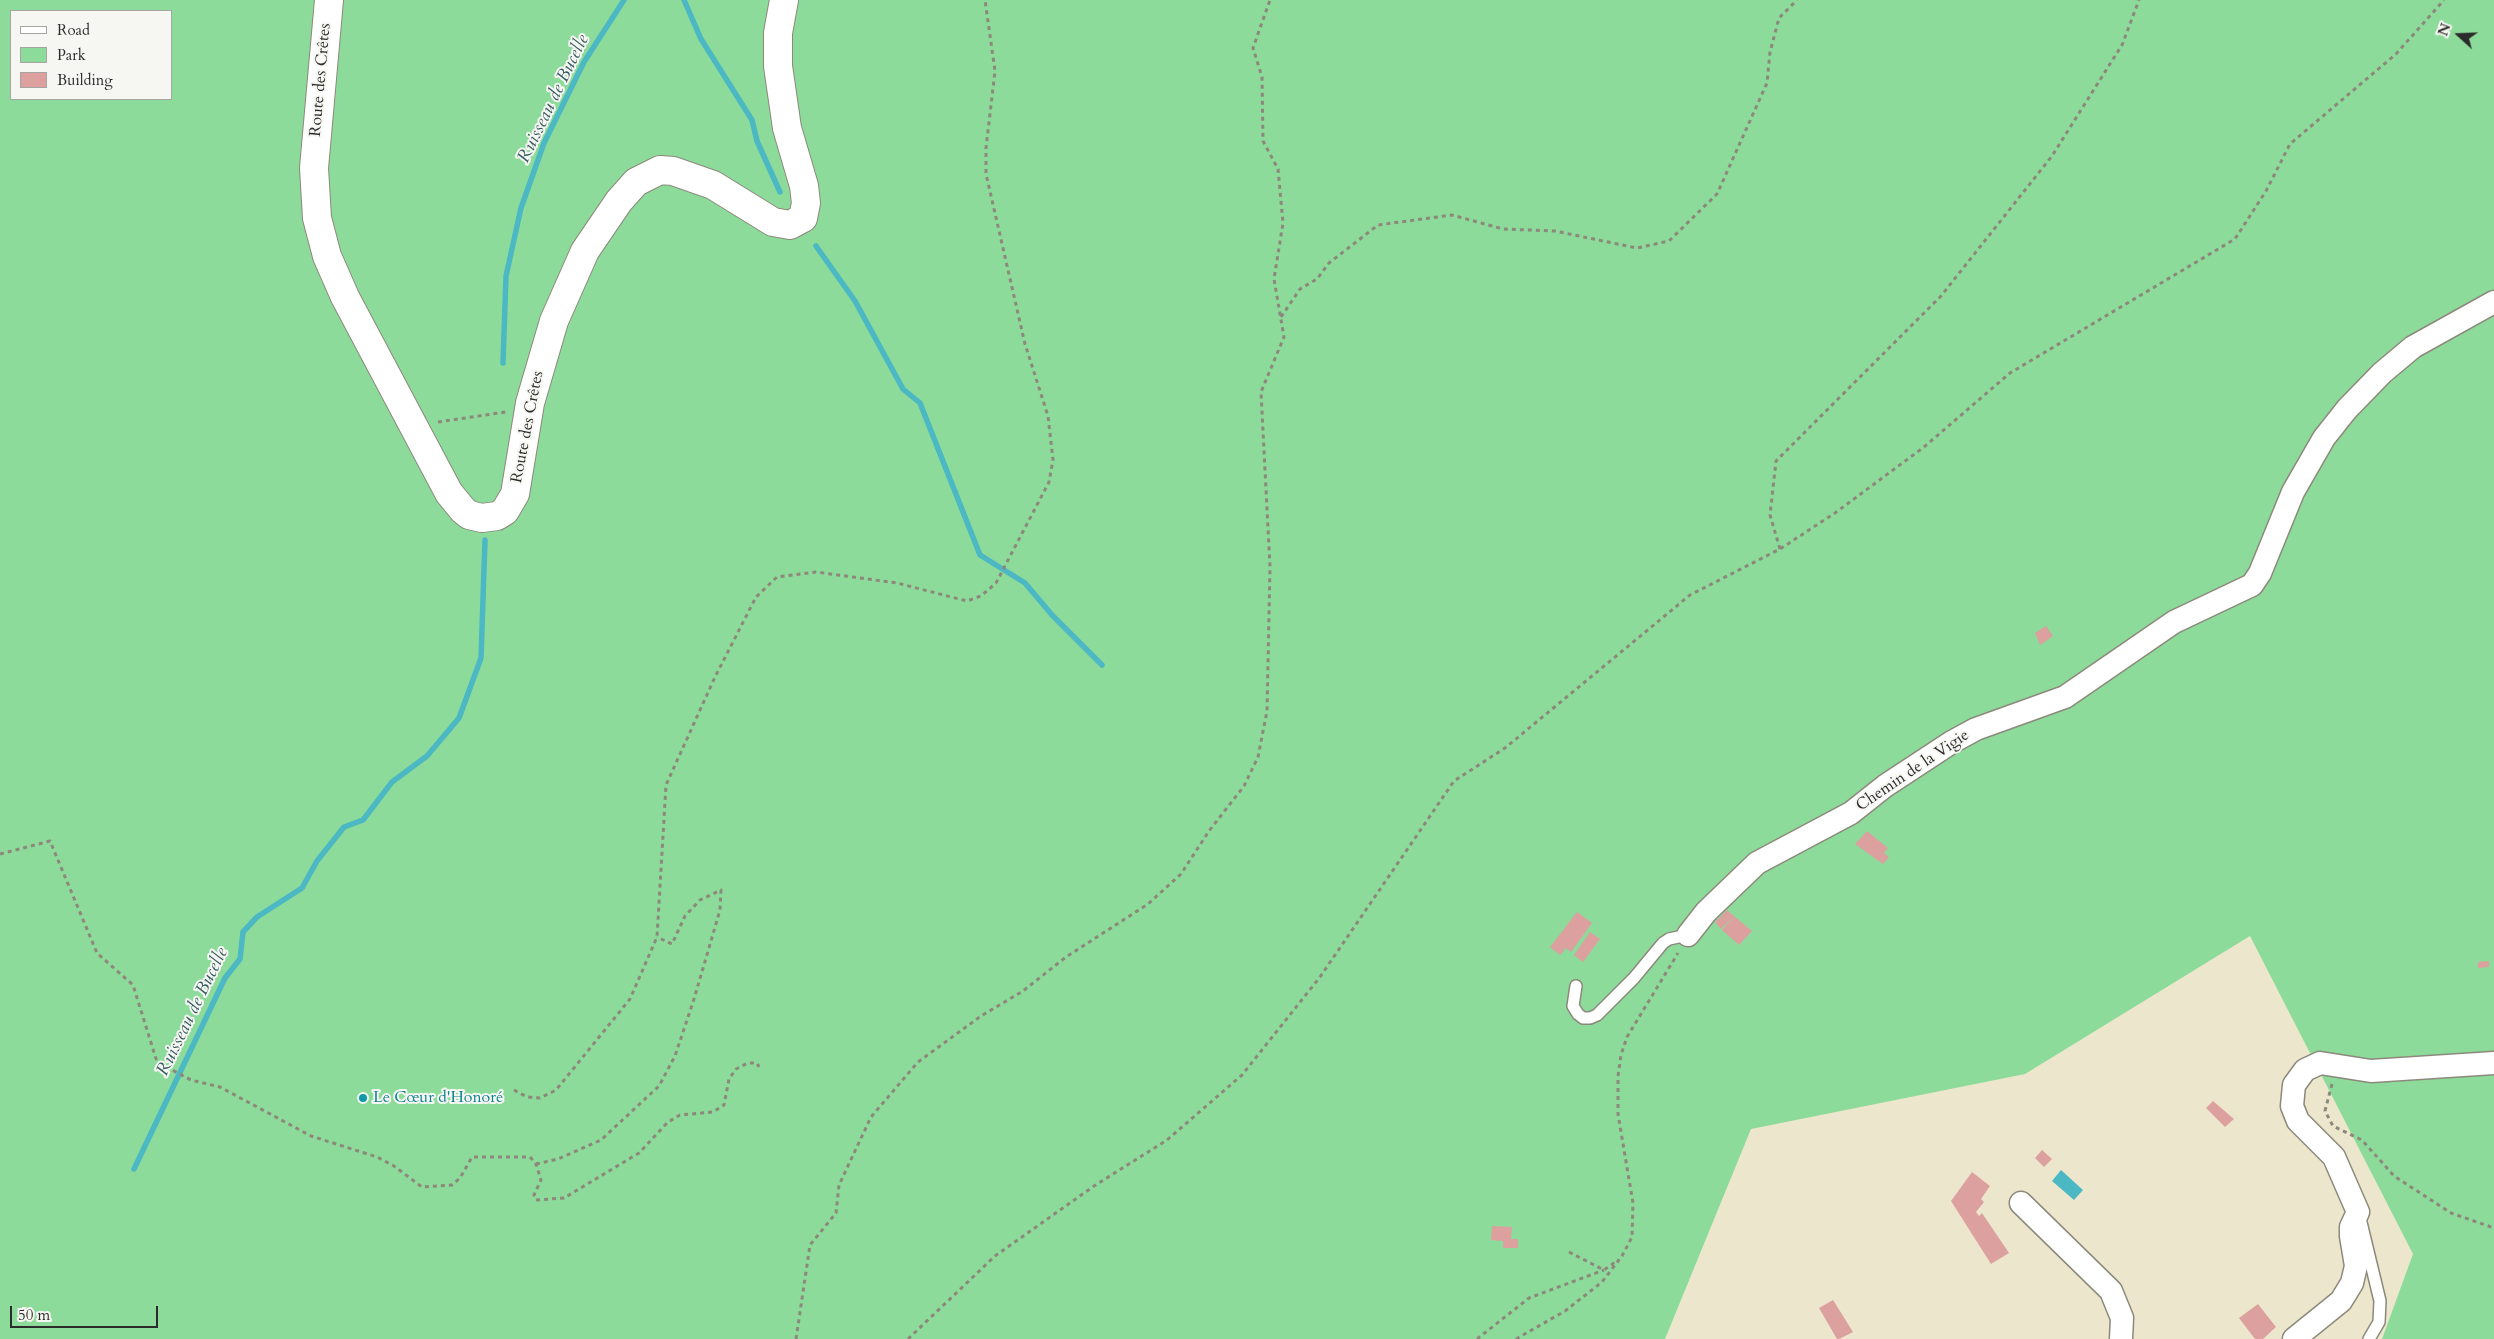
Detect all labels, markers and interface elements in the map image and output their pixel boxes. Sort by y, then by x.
legend [10,10,172,100]
north arrow [2434,10,2484,60]
text: Road [57,20,90,40]
text: N [2433,21,2455,39]
street label: Route des Crêtes [306,23,336,137]
water label: Ruisseau de Bucelle [514,31,594,167]
text: Park [57,45,86,65]
text: Building [57,70,113,90]
street label: Route des Crêtes [508,369,548,485]
street label: Chemin de la Vigie [1853,726,1973,816]
water label: Ruisseau de Bucelle [153,944,233,1080]
place label: Le Cœur d'Honoré [373,1088,503,1108]
marker: Le Cœur d'Honoré [357,1092,369,1104]
scale bar [12,1296,160,1328]
text: 50 m [18,1305,50,1325]

